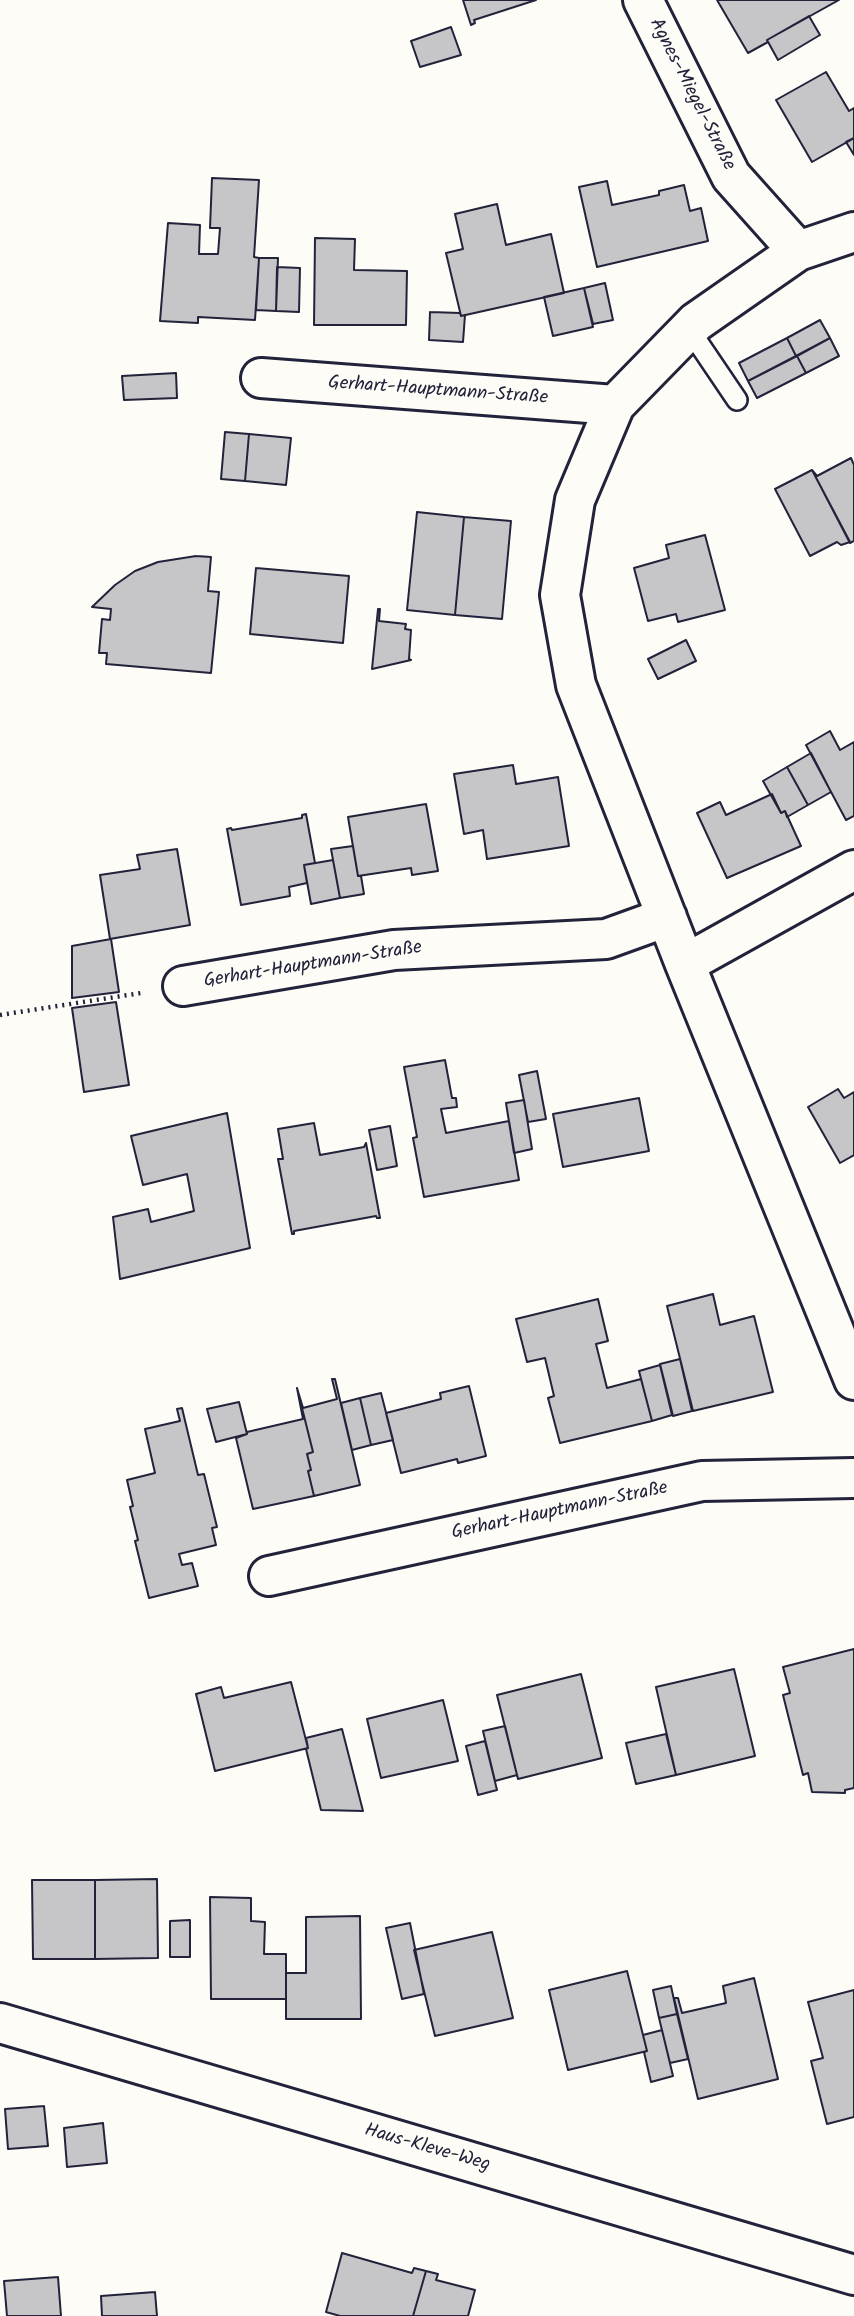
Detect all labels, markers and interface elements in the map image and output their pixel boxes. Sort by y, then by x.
street label: Agnes-Miegel-Straße [643,15,739,175]
street label: Gerhart-Hauptmann-Straße [327,373,549,411]
street label: Gerhart-Hauptmann-Straße [202,937,424,995]
street label: Gerhart-Hauptmann-Straße [450,1478,670,1546]
street label: Haus-Kleve-Weg [361,2120,493,2178]

